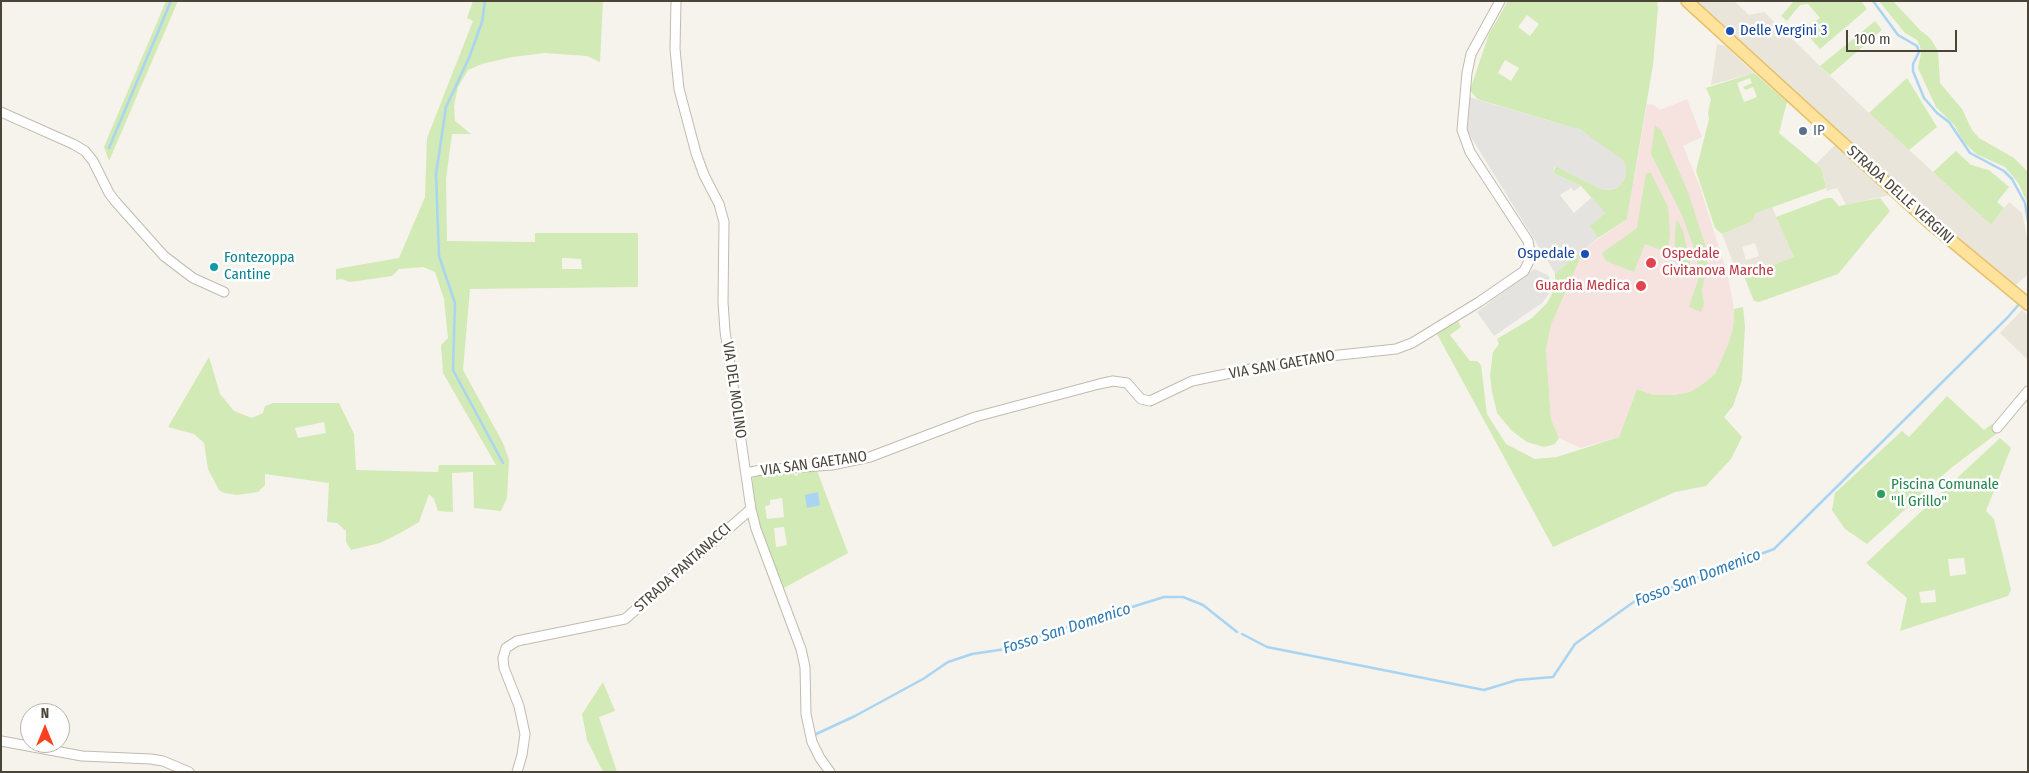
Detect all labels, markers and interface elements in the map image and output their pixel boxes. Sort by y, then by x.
scale bar [1849,20,1960,52]
place label: Delle Vergini 3 [1740,22,1827,40]
marker: Delle Vergini 3 [1724,25,1736,37]
text: 100 m [1854,30,1891,48]
place label: IP [1813,122,1825,140]
marker: IP [1797,125,1809,137]
street label: STRADA DELLE VERGINI [1843,142,1957,248]
place label: Ospedale [1517,245,1575,263]
place label: Ospedale Civitanova Marche [1662,245,1774,280]
marker: Ospedale [1579,248,1591,260]
place label: Fontezoppa Cantine [224,249,295,284]
marker: Ospedale Civitanova Marche [1644,256,1658,270]
marker: Fontezoppa Cantine [208,261,220,273]
place label: Guardia Medica [1535,277,1630,295]
marker: Guardia Medica [1634,279,1648,293]
street label: VIA DEL MOLINO [718,340,750,440]
street label: VIA SAN GAETANO [1228,347,1336,383]
street label: VIA SAN GAETANO [760,448,868,480]
place label: Piscina Comunale "Il Grillo" [1891,476,1999,511]
marker: Piscina Comunale "Il Grillo" [1875,488,1887,500]
street label: STRADA PANTANACCI [631,520,735,616]
water label: Fosso San Domenico [1632,545,1764,611]
water label: Fosso San Domenico [1001,599,1133,659]
north arrow [20,703,70,753]
text: N [41,705,49,722]

